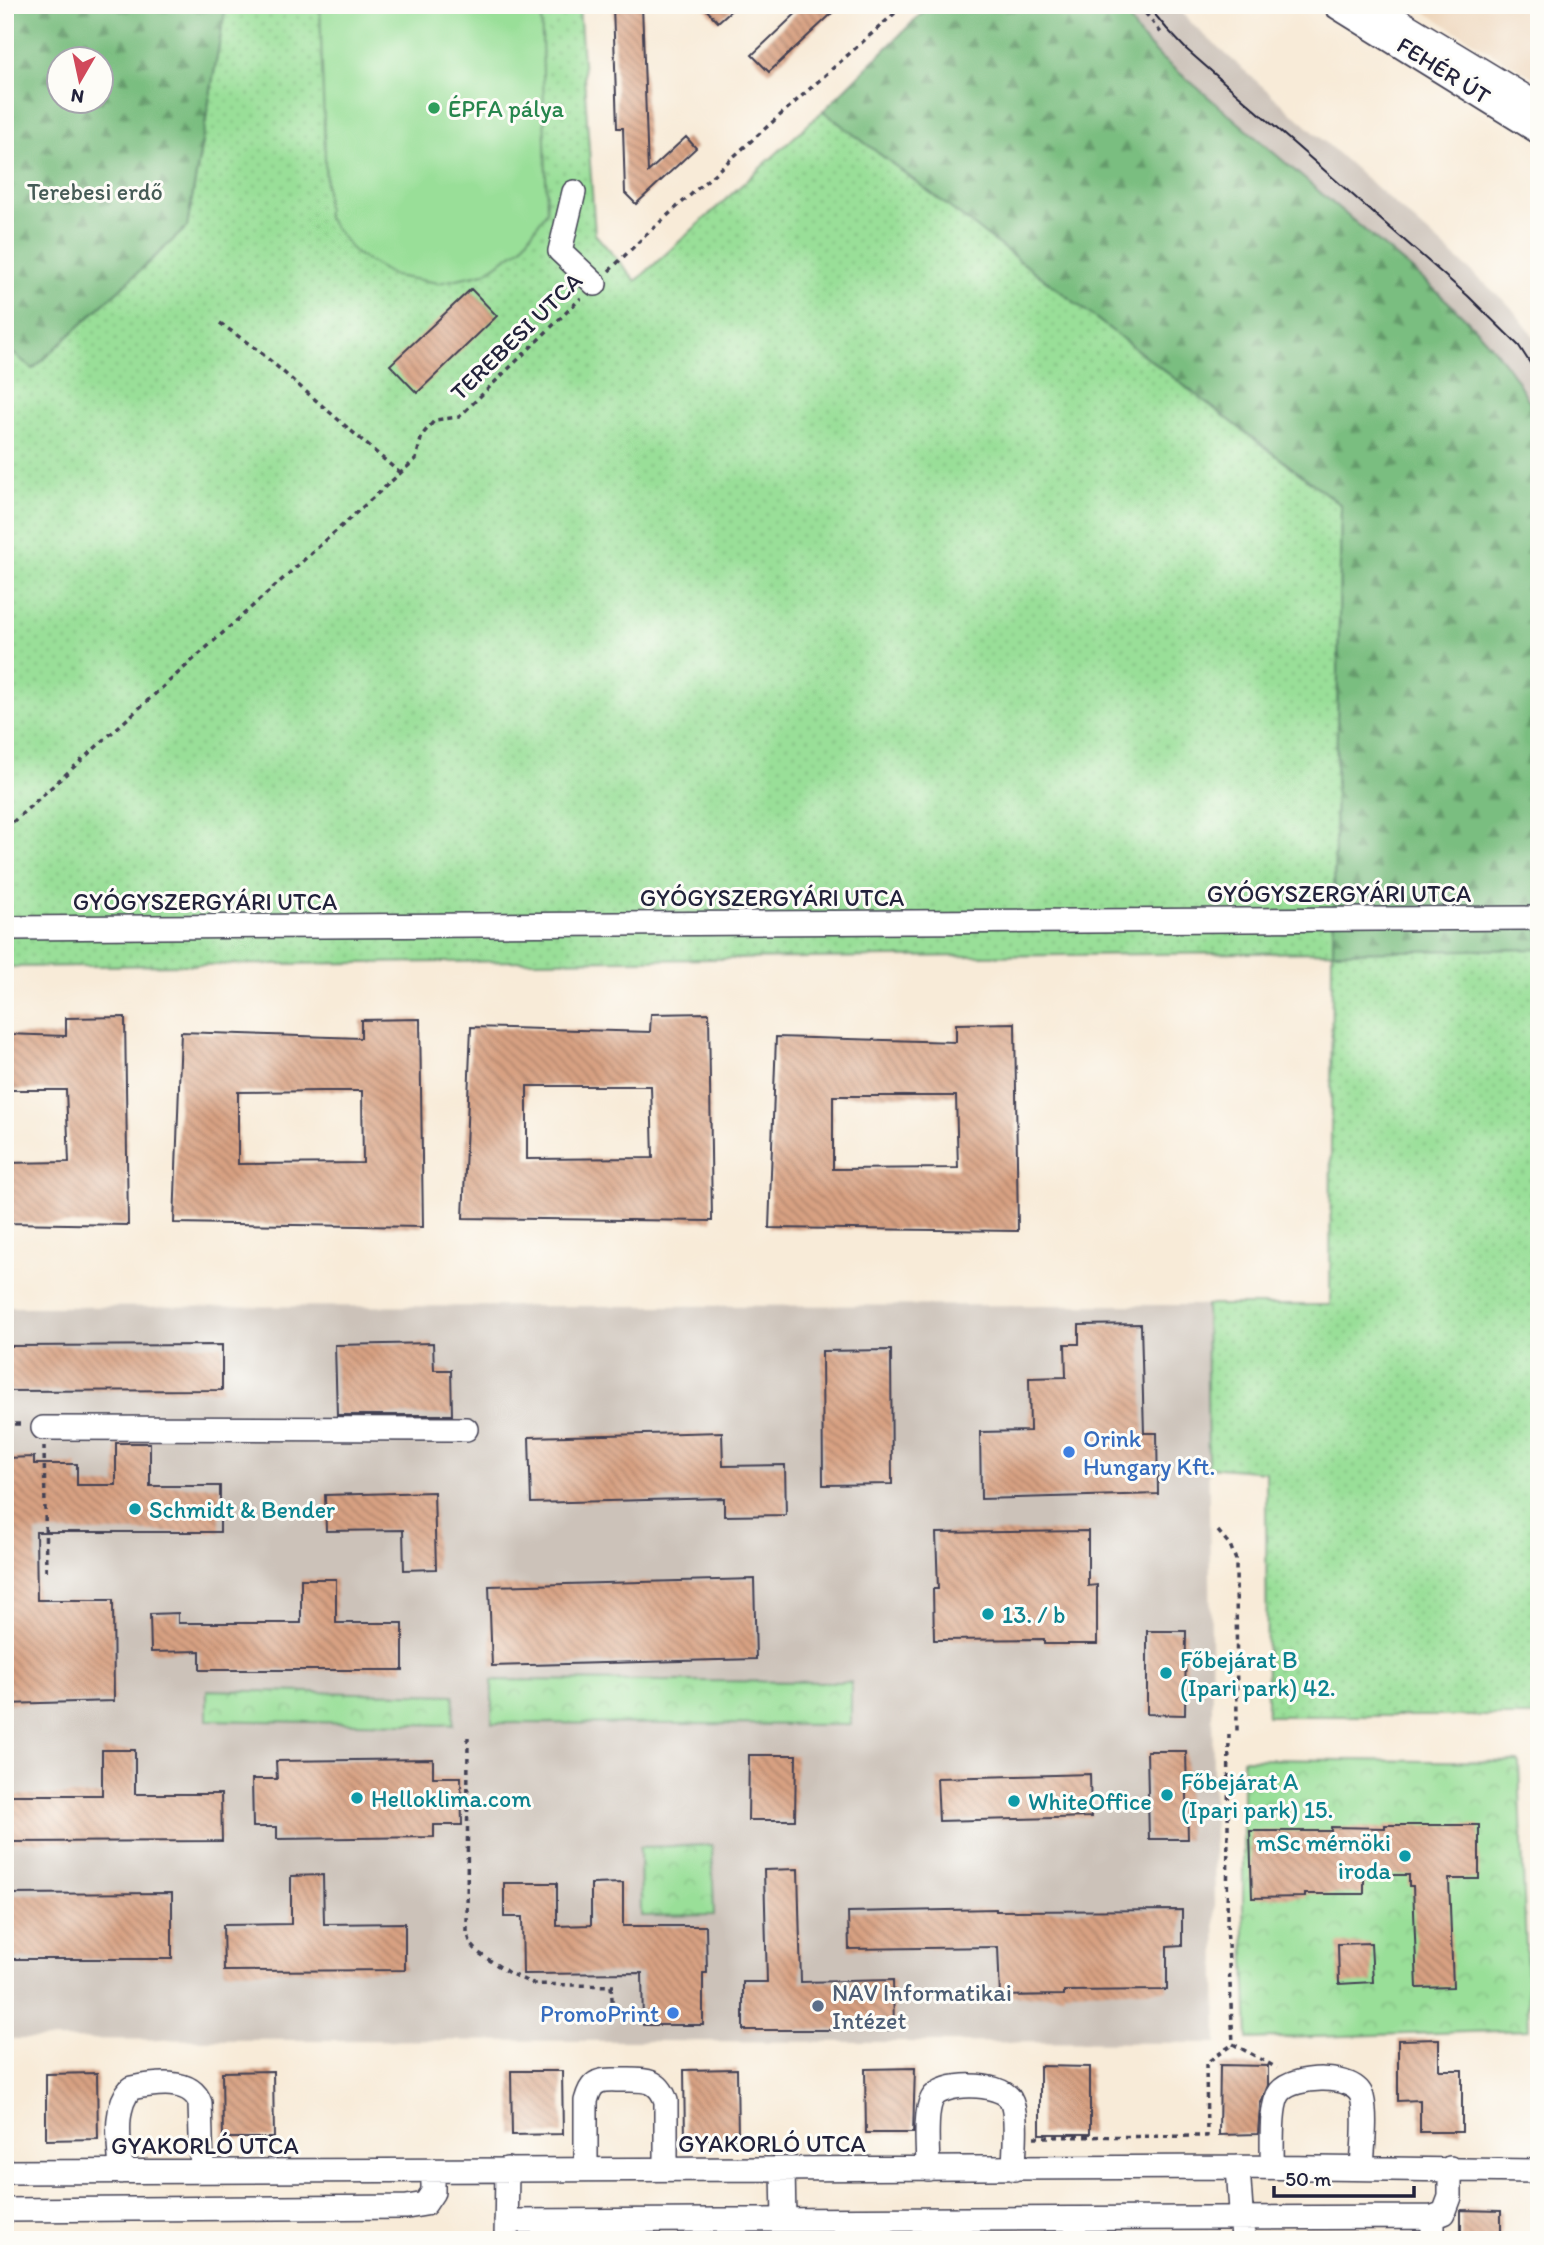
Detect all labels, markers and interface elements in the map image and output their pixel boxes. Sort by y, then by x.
street label: FEHÉR ÚT [1392,30,1497,110]
north arrow [46,46,116,116]
text: N [69,84,86,109]
place label: ÉPFA pálya [448,94,564,123]
marker: ÉPFA pálya [426,100,442,116]
park label: Terebesi erdő [27,177,163,206]
street label: TEREBESI UTCA [444,266,588,406]
street label: GYÓGYSZERGYÁRI UTCA [1207,879,1471,908]
street label: GYÓGYSZERGYÁRI UTCA [640,883,904,912]
street label: GYÓGYSZERGYÁRI UTCA [73,887,337,916]
place label: Orink Hungary Kft. [1083,1424,1216,1481]
marker: Orink Hungary Kft. [1061,1444,1077,1460]
place label: Schmidt & Bender [149,1495,335,1524]
marker: Schmidt & Bender [127,1501,143,1517]
place label: 13. / b [1002,1600,1066,1629]
marker: 13. / b [980,1606,996,1622]
place label: Főbejárat B (Ipari park) 42. [1180,1645,1336,1702]
marker: Főbejárat B (Ipari park) 42. [1158,1665,1174,1681]
place label: Főbejárat A (Ipari park) 15. [1181,1767,1333,1824]
place label: Helloklima.com [371,1784,532,1813]
place label: WhiteOffice [1028,1787,1152,1816]
marker: Főbejárat A (Ipari park) 15. [1159,1787,1175,1803]
marker: Helloklima.com [349,1790,365,1806]
marker: WhiteOffice [1006,1793,1022,1809]
place label: mSc mérnöki iroda [1256,1828,1392,1885]
marker: mSc mérnöki iroda [1397,1848,1413,1864]
place label: NAV Informatikai Intézet [832,1978,1012,2035]
marker: NAV Informatikai Intézet [810,1998,826,2014]
place label: PromoPrint [540,1999,659,2028]
marker: PromoPrint [665,2005,681,2021]
street label: GYAKORLÓ UTCA [678,2129,866,2158]
street label: GYAKORLÓ UTCA [111,2131,299,2160]
scale bar [1274,2154,1414,2198]
text: 50 m [1285,2166,1332,2191]

